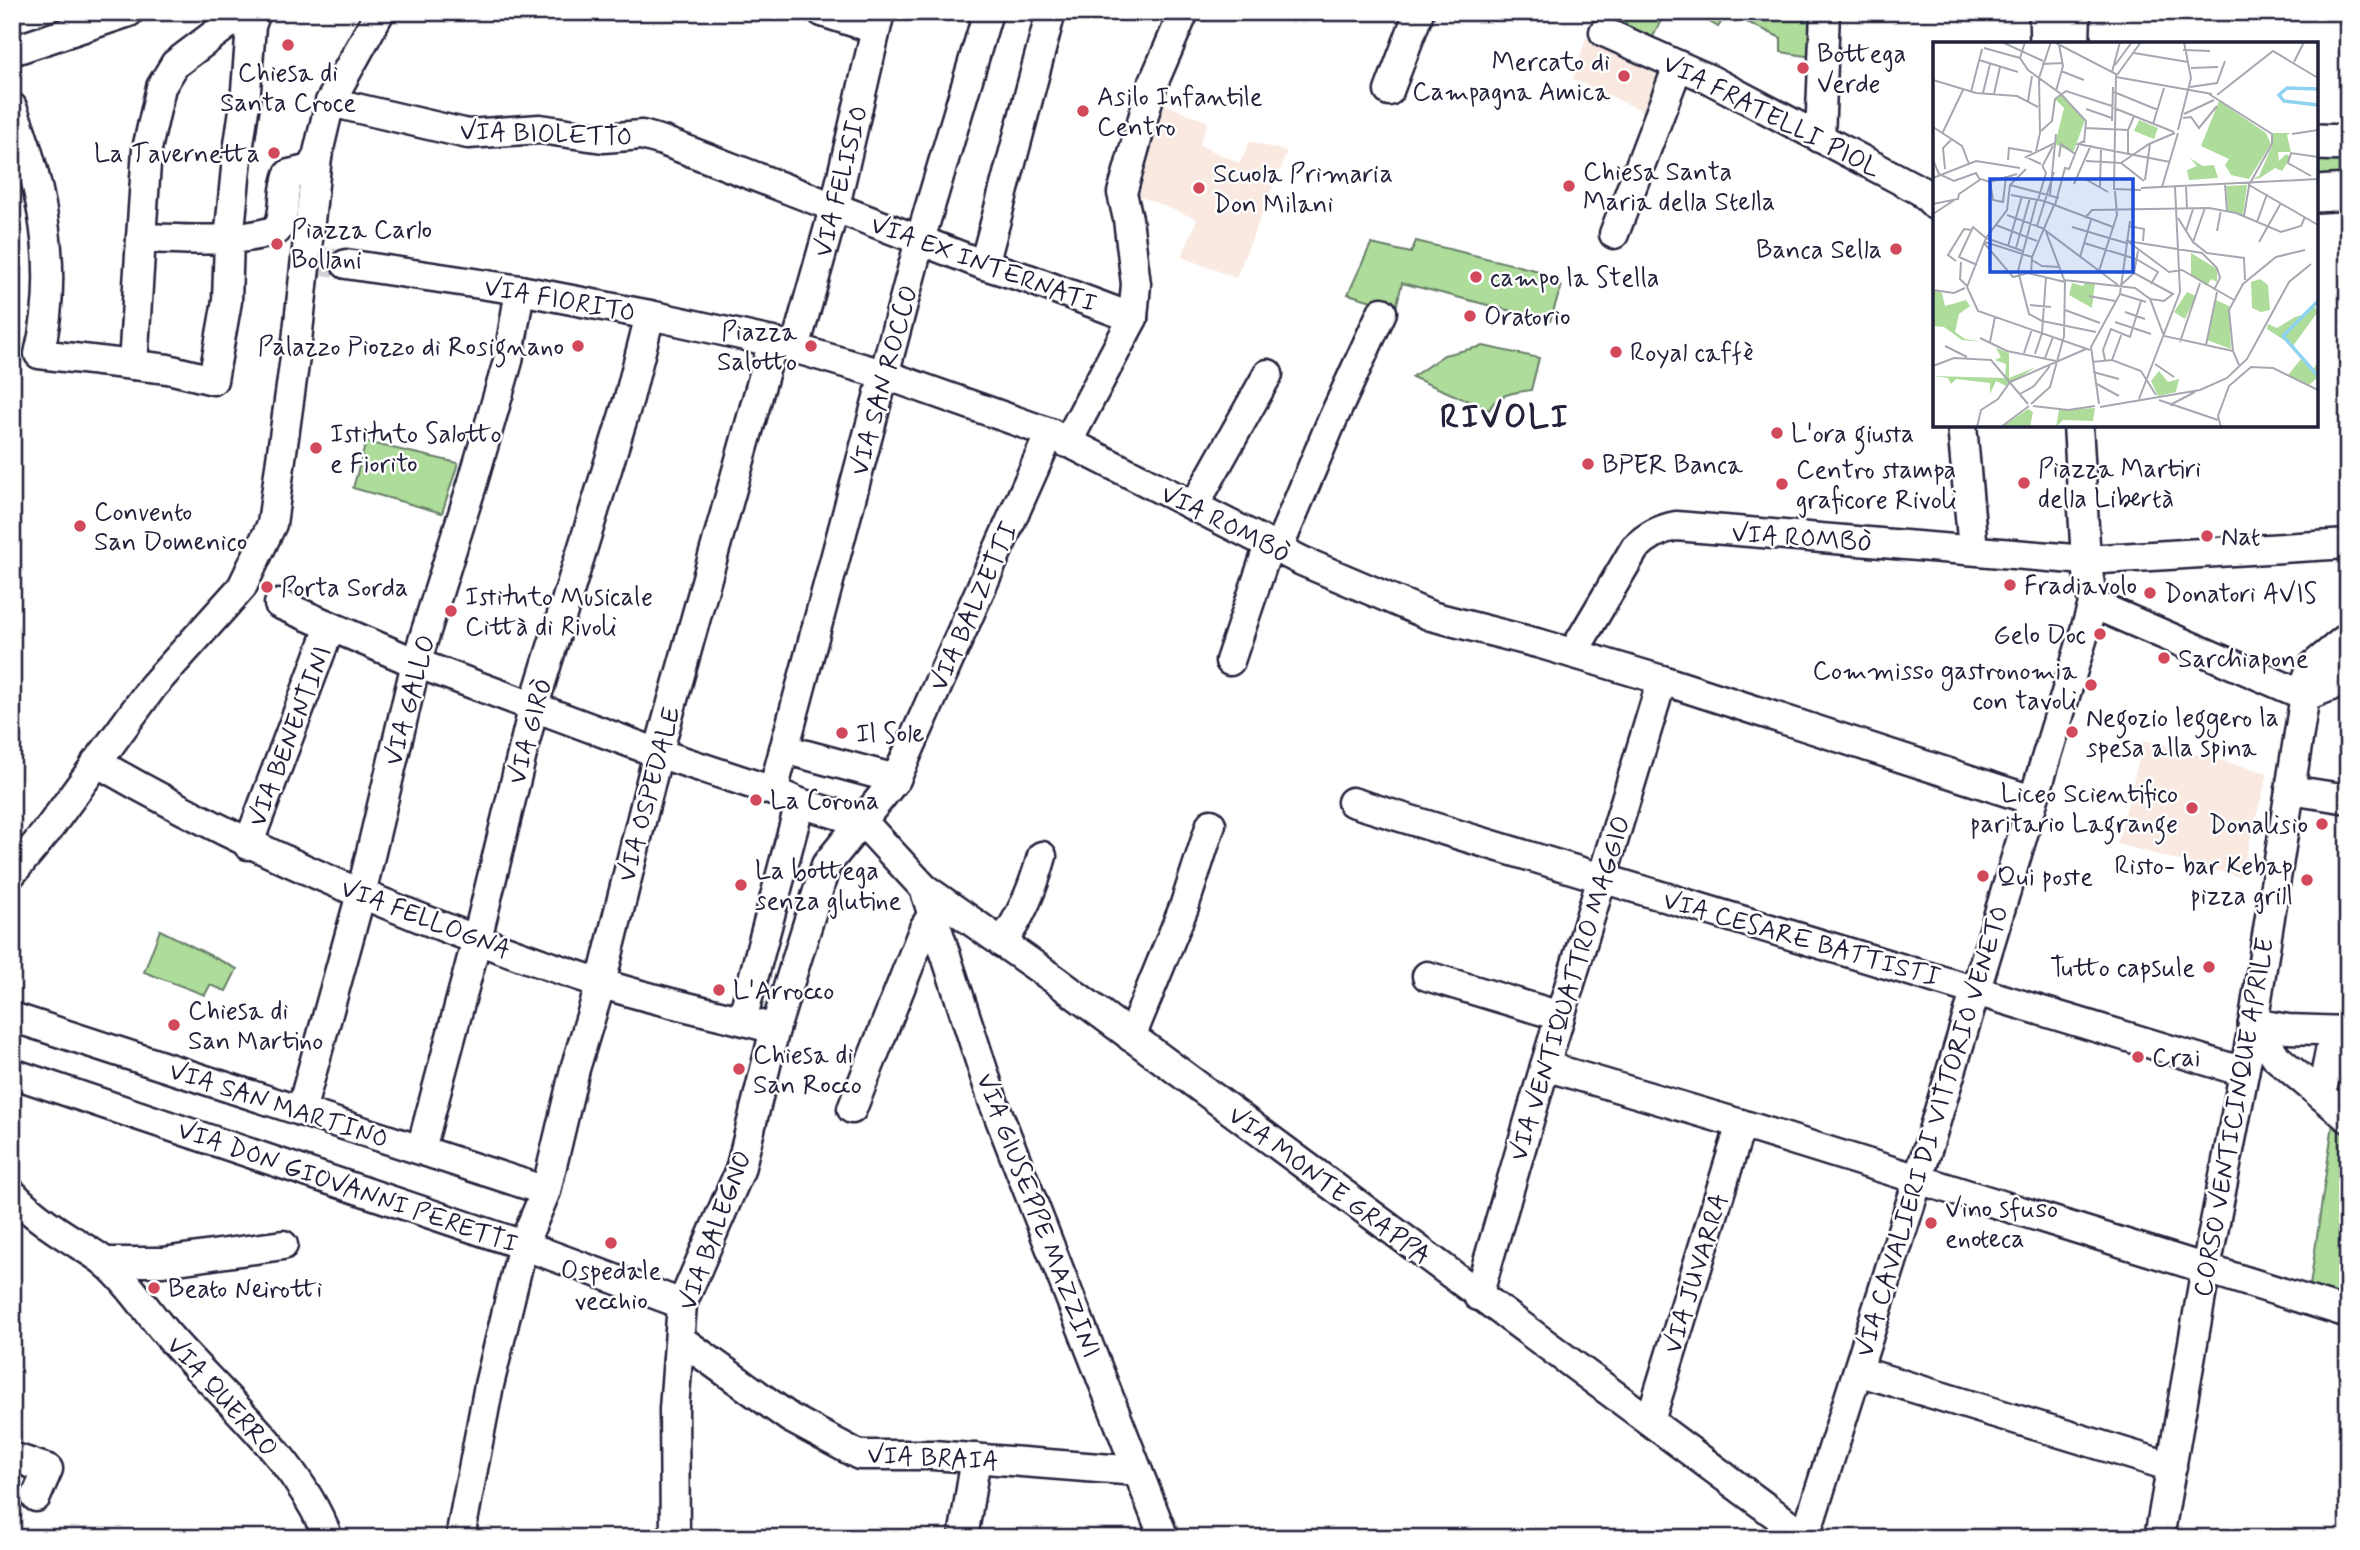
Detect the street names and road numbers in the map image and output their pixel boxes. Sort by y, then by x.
street label: VIA FRATELLI PIOL [1656,47,1886,186]
street label: VIA FELISIO [807,102,877,261]
street label: VIA BIOLETTO [459,115,633,155]
street label: VIA EX INTERNATI [866,208,1101,322]
street label: VIA FIORITO [481,271,638,331]
street label: VIA SAN ROCCO [843,282,927,480]
street label: VIA ROMBÒ [1154,478,1296,572]
street label: VIA BALZETTI [922,517,1027,697]
street label: VIA ROMBÒ [1730,517,1873,561]
street label: VIA GALLO [377,631,445,770]
street label: VIA BENENTINI [241,642,341,832]
street label: VIA GIRÒ [500,675,561,788]
street label: VIA OSPEDALE [610,703,690,886]
street label: VIA VENTIQUATTRO MAGGIO [1502,812,1640,1165]
street label: VIA FELLOGNA [335,872,515,968]
street label: VIA CESARE BATTISTI [1659,884,1944,996]
street label: VIA CAVALIERI DI VITTORIO VENETO [1848,902,2018,1361]
street label: CORSO VENTICINQUE APRILE [2187,935,2283,1300]
street label: VIA SAN MARTINO [164,1054,392,1157]
street label: VIA GIUSEPPE MAZZINI [967,1069,1107,1363]
street label: VIA MONTE GRAPPA [1221,1099,1437,1274]
street label: VIA DON GIOVANNI PERETTI [173,1114,522,1262]
street label: VIA BALEGNO [671,1146,761,1315]
street label: VIA JUVARRA [1656,1189,1737,1358]
street label: VIA QUERRO [158,1329,285,1465]
street label: VIA BRAIA [866,1439,999,1479]

